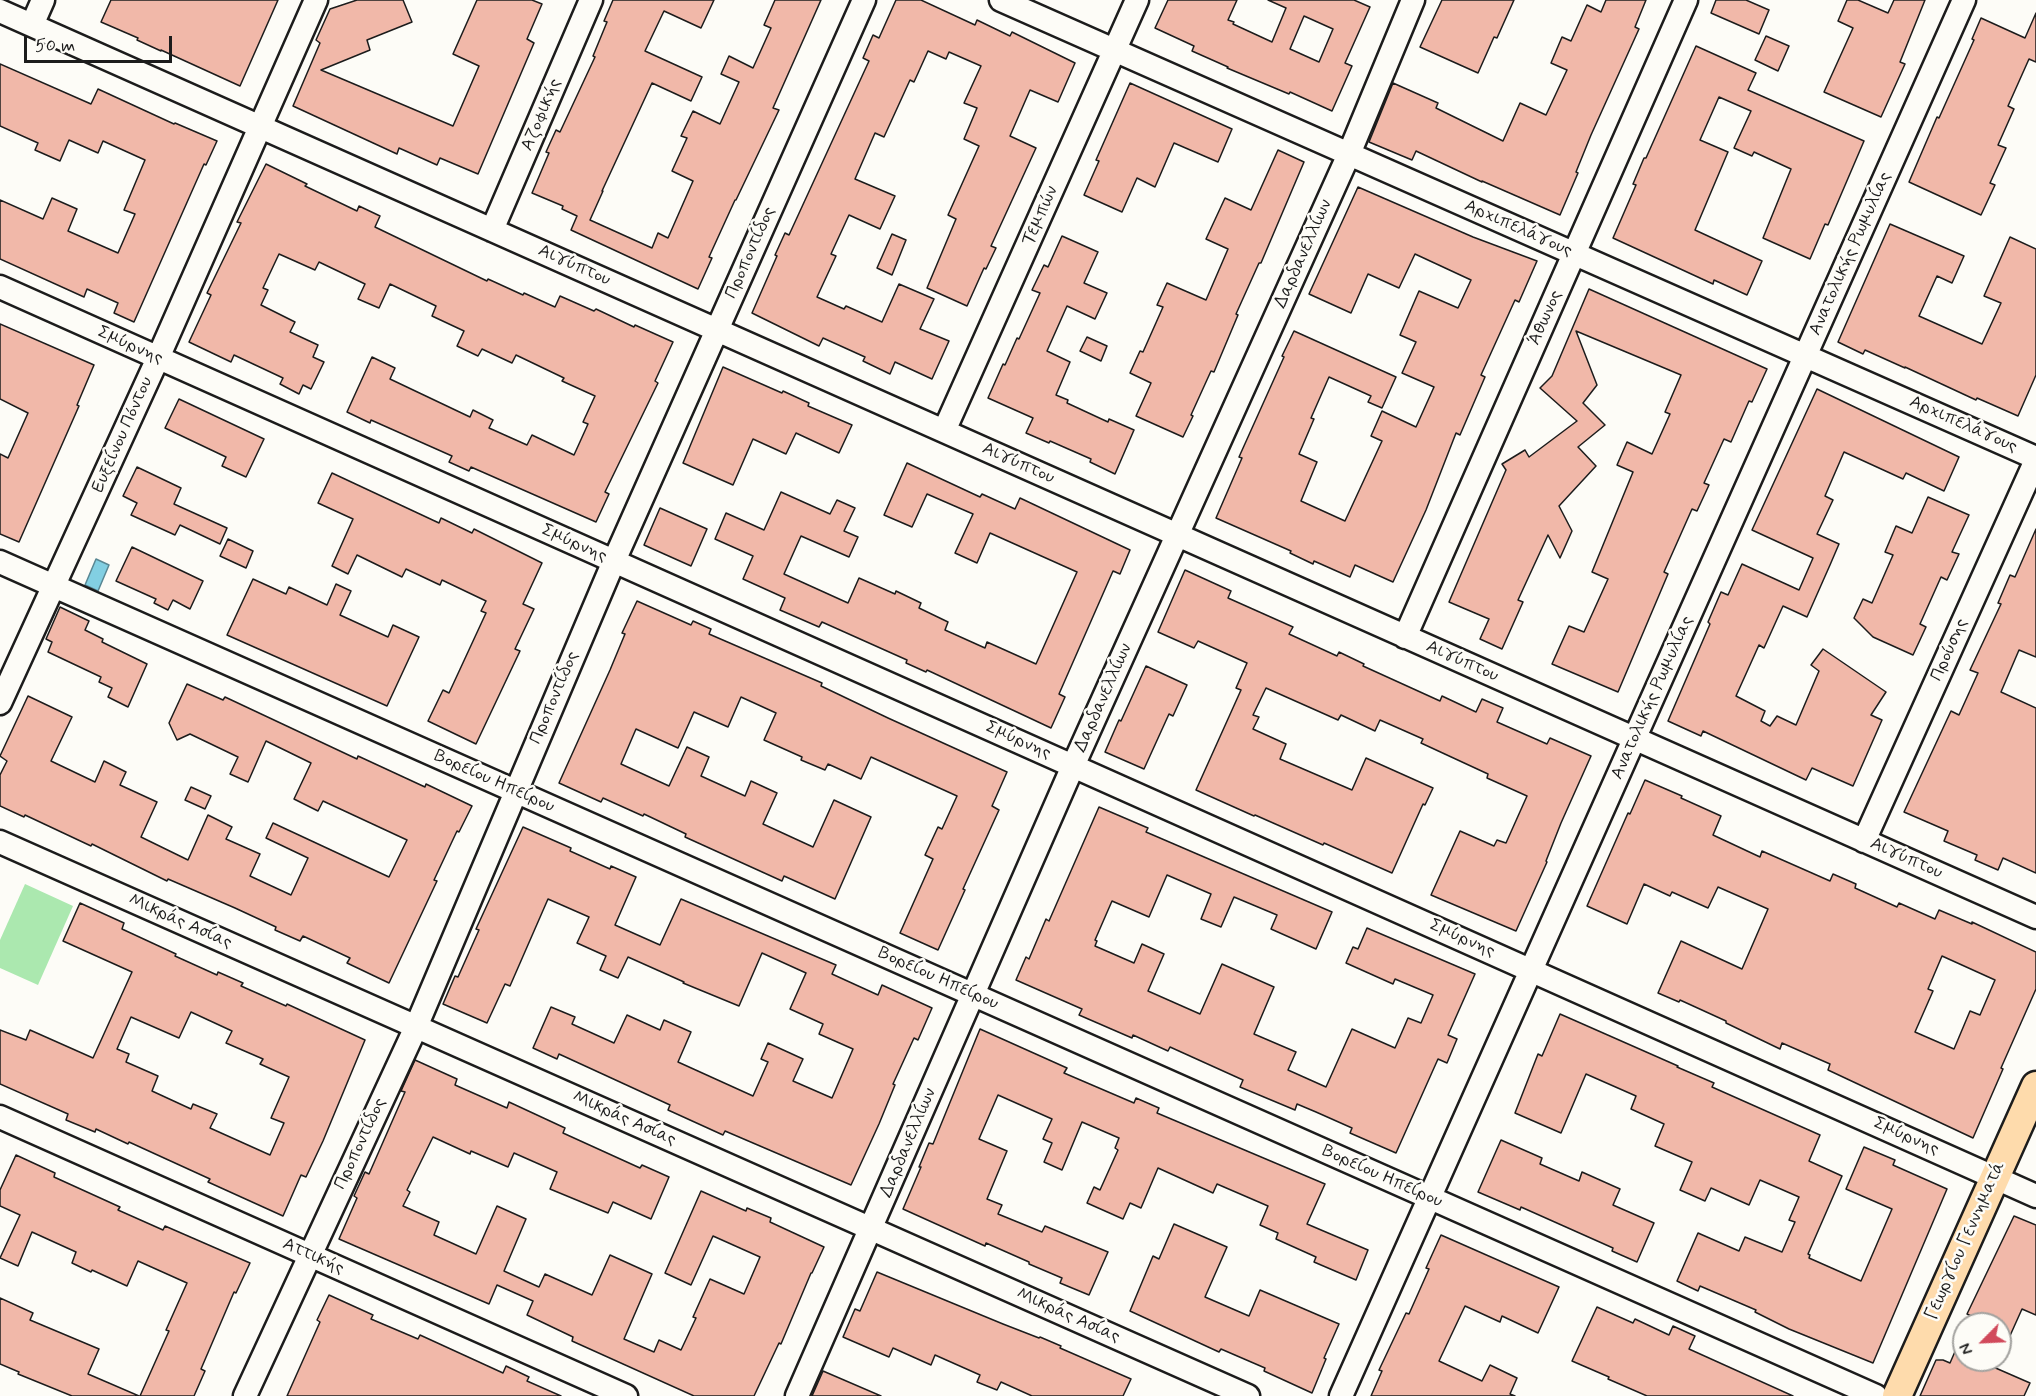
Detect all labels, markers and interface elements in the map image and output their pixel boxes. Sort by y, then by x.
scale bar [27,24,176,62]
text: 50 m [35,34,75,58]
street label: Αζοφικής [517,76,567,154]
street label: Ανατολικής Ρωμυλίας [1805,169,1897,339]
street label: Τεμπών [1018,183,1064,249]
street label: Δαρδανελλίων [1270,196,1338,312]
street label: Αρχιπελάγους [1461,196,1575,262]
street label: Προποντίδος [721,204,781,302]
street label: Αιγύπτου [534,240,614,292]
street label: Άθωνος [1524,287,1568,349]
street label: Σμύρνης [94,322,166,370]
street label: Ευξείνου Πόντου [88,374,158,496]
street label: Αρχιπελάγους [1906,392,2020,458]
street label: Αιγύπτου [978,438,1058,490]
street label: Σμύρνης [538,520,610,568]
street label: Ανατολικής Ρωμυλίας [1607,613,1699,783]
street label: Προύσης [1927,615,1973,685]
street label: Αιγύπτου [1422,636,1502,688]
street label: Δαρδανελλίων [1070,640,1138,756]
street label: Προποντίδος [526,648,584,748]
street label: Σμύρνης [982,717,1054,765]
street label: Βορείου Ηπείρου [430,746,558,818]
street label: Αιγύπτου [1866,833,1946,885]
street label: Μικράς Ασίας [125,890,235,954]
street label: Σμύρνης [1426,915,1498,963]
street label: Βορείου Ηπείρου [874,943,1002,1015]
street label: Δαρδανελλίων [876,1085,942,1201]
street label: Μικράς Ασίας [569,1087,679,1151]
street label: Προποντίδος [330,1095,392,1193]
street label: Σμύρνης [1870,1113,1942,1161]
street label: Βορείου Ηπείρου [1318,1141,1446,1213]
street label: Γεωργίου Γεννηματά [1921,1159,2011,1323]
street label: Αττικής [279,1234,347,1280]
street label: Μικράς Ασίας [1013,1284,1123,1348]
north arrow [1952,1312,2012,1372]
text: N [1955,1340,1979,1358]

